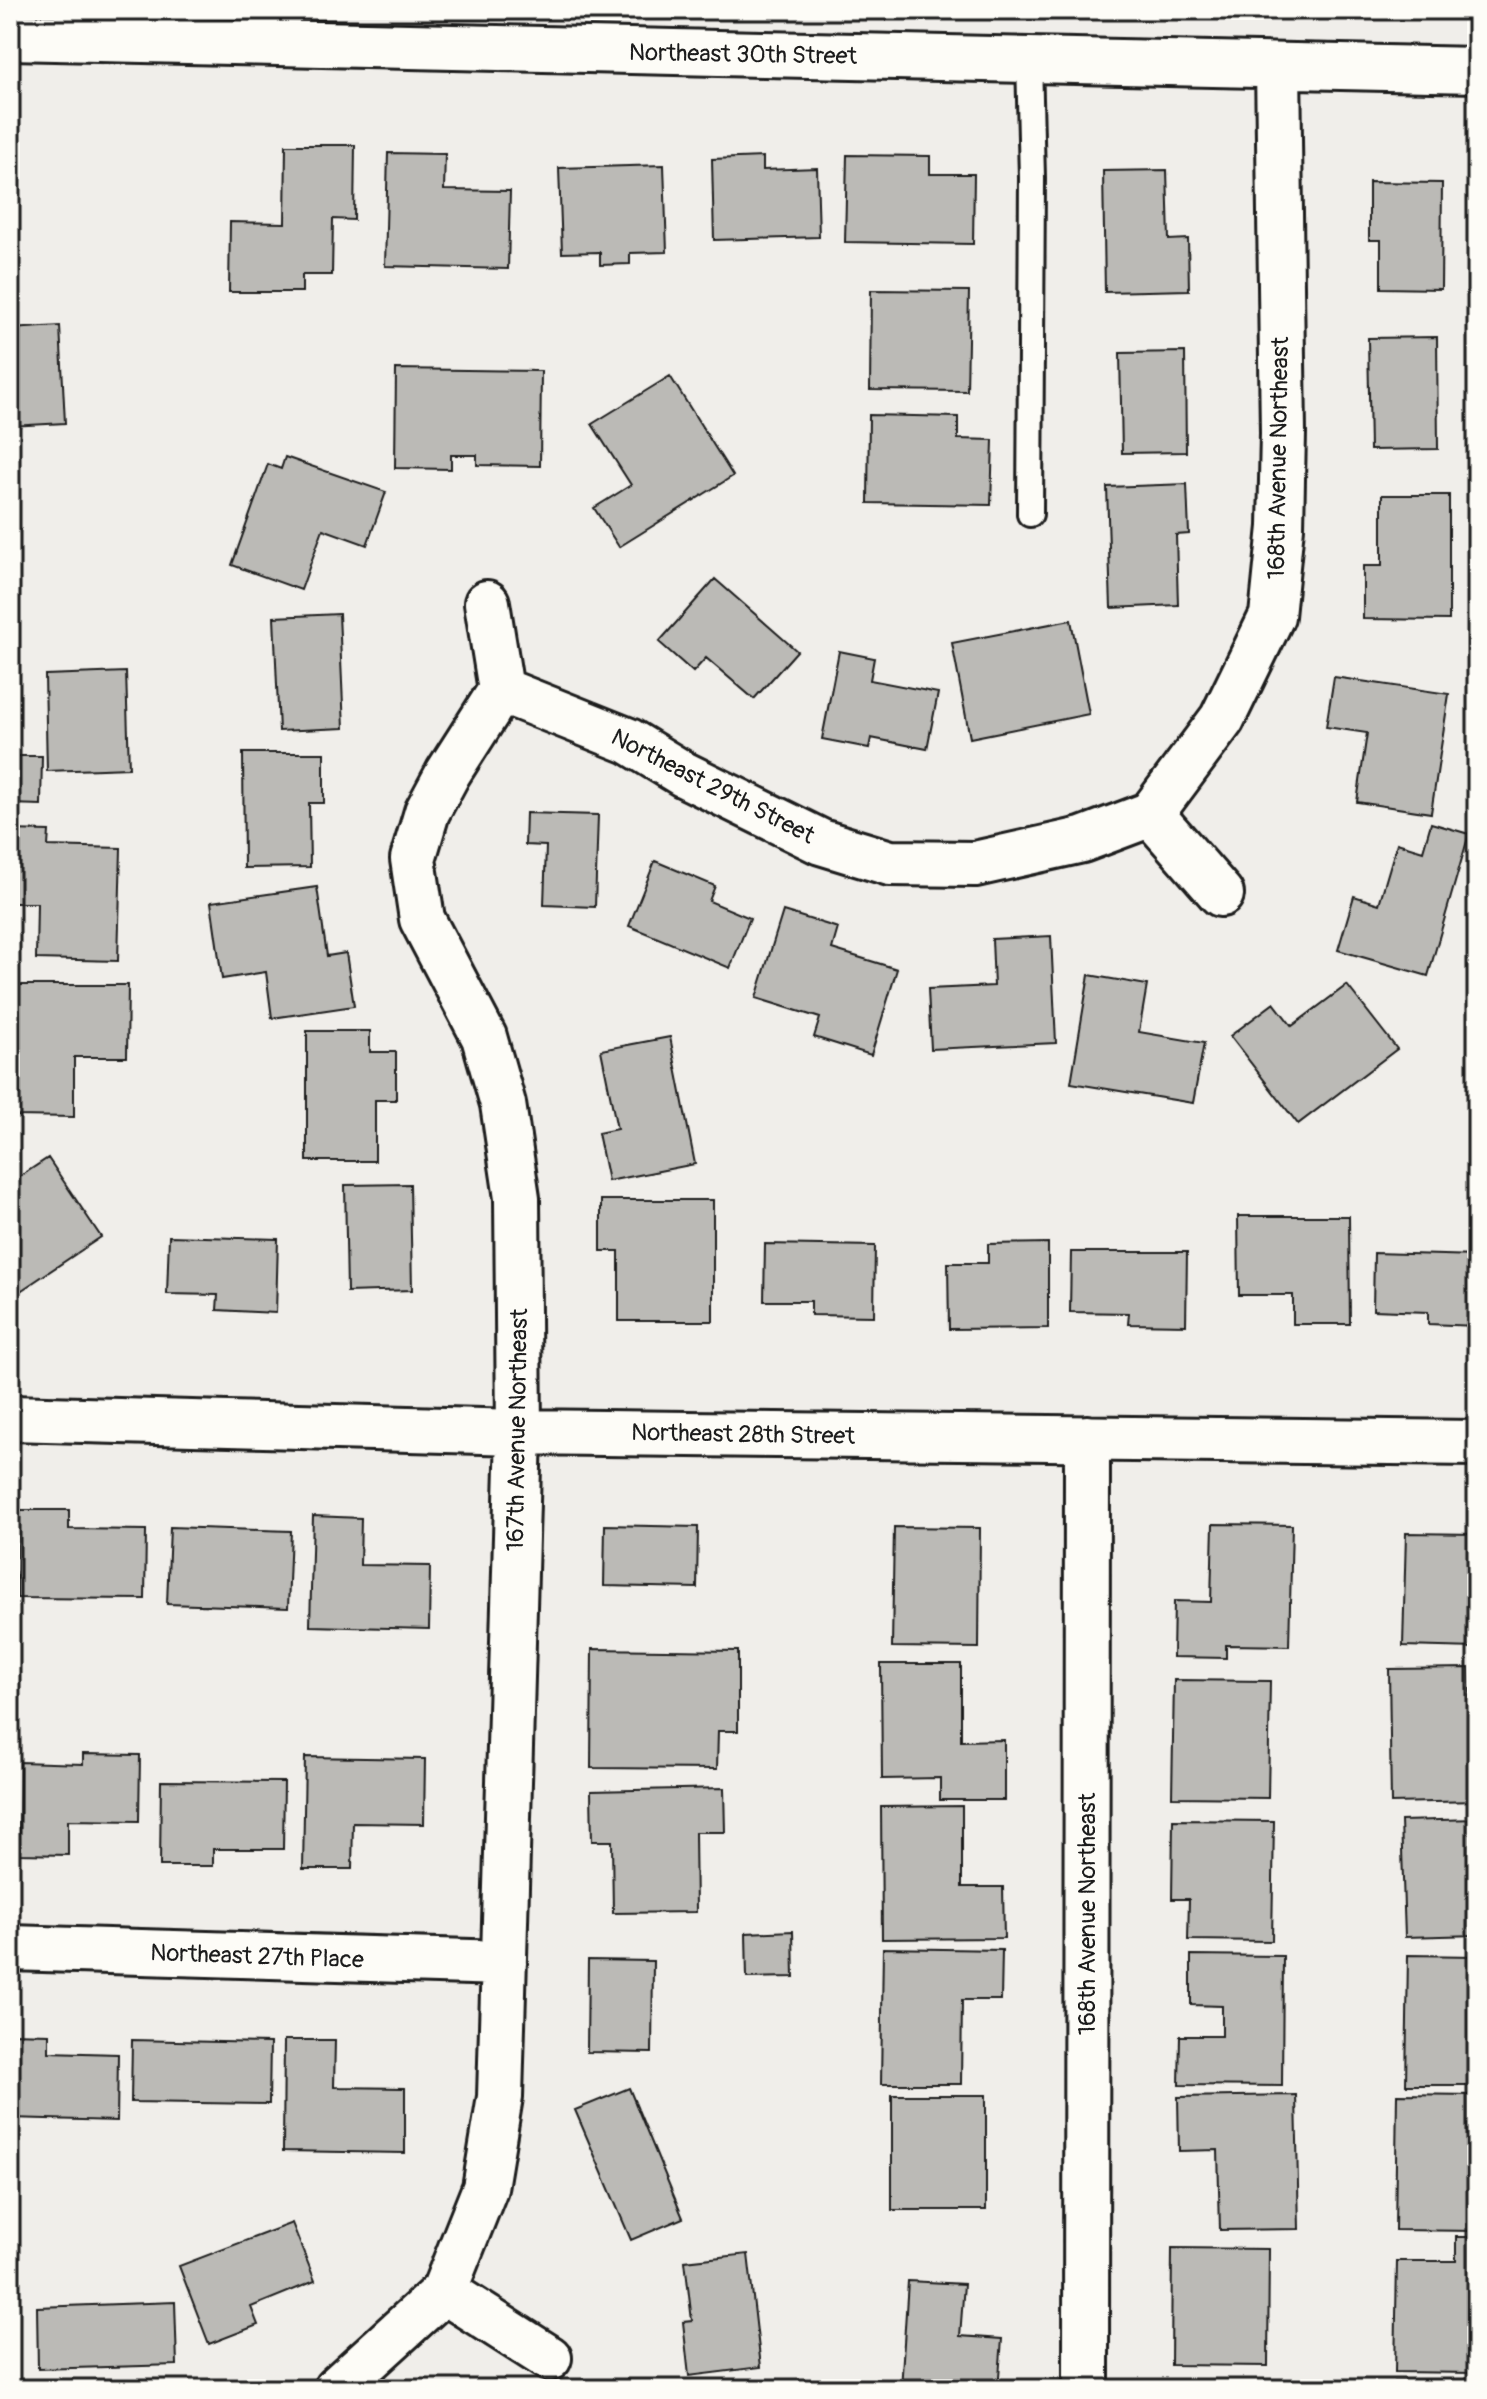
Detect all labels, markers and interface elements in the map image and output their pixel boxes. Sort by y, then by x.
street label: Northeast 30th Street [629,38,858,71]
street label: 168th Avenue Northeast [1262,336,1295,580]
street label: Northeast 29th Street [606,723,820,850]
street label: 167th Avenue Northeast [501,1308,534,1552]
street label: Northeast 28th Street [631,1418,856,1451]
street label: 168th Avenue Northeast [1073,1792,1102,2035]
street label: Northeast 27th Place [150,1938,364,1975]

